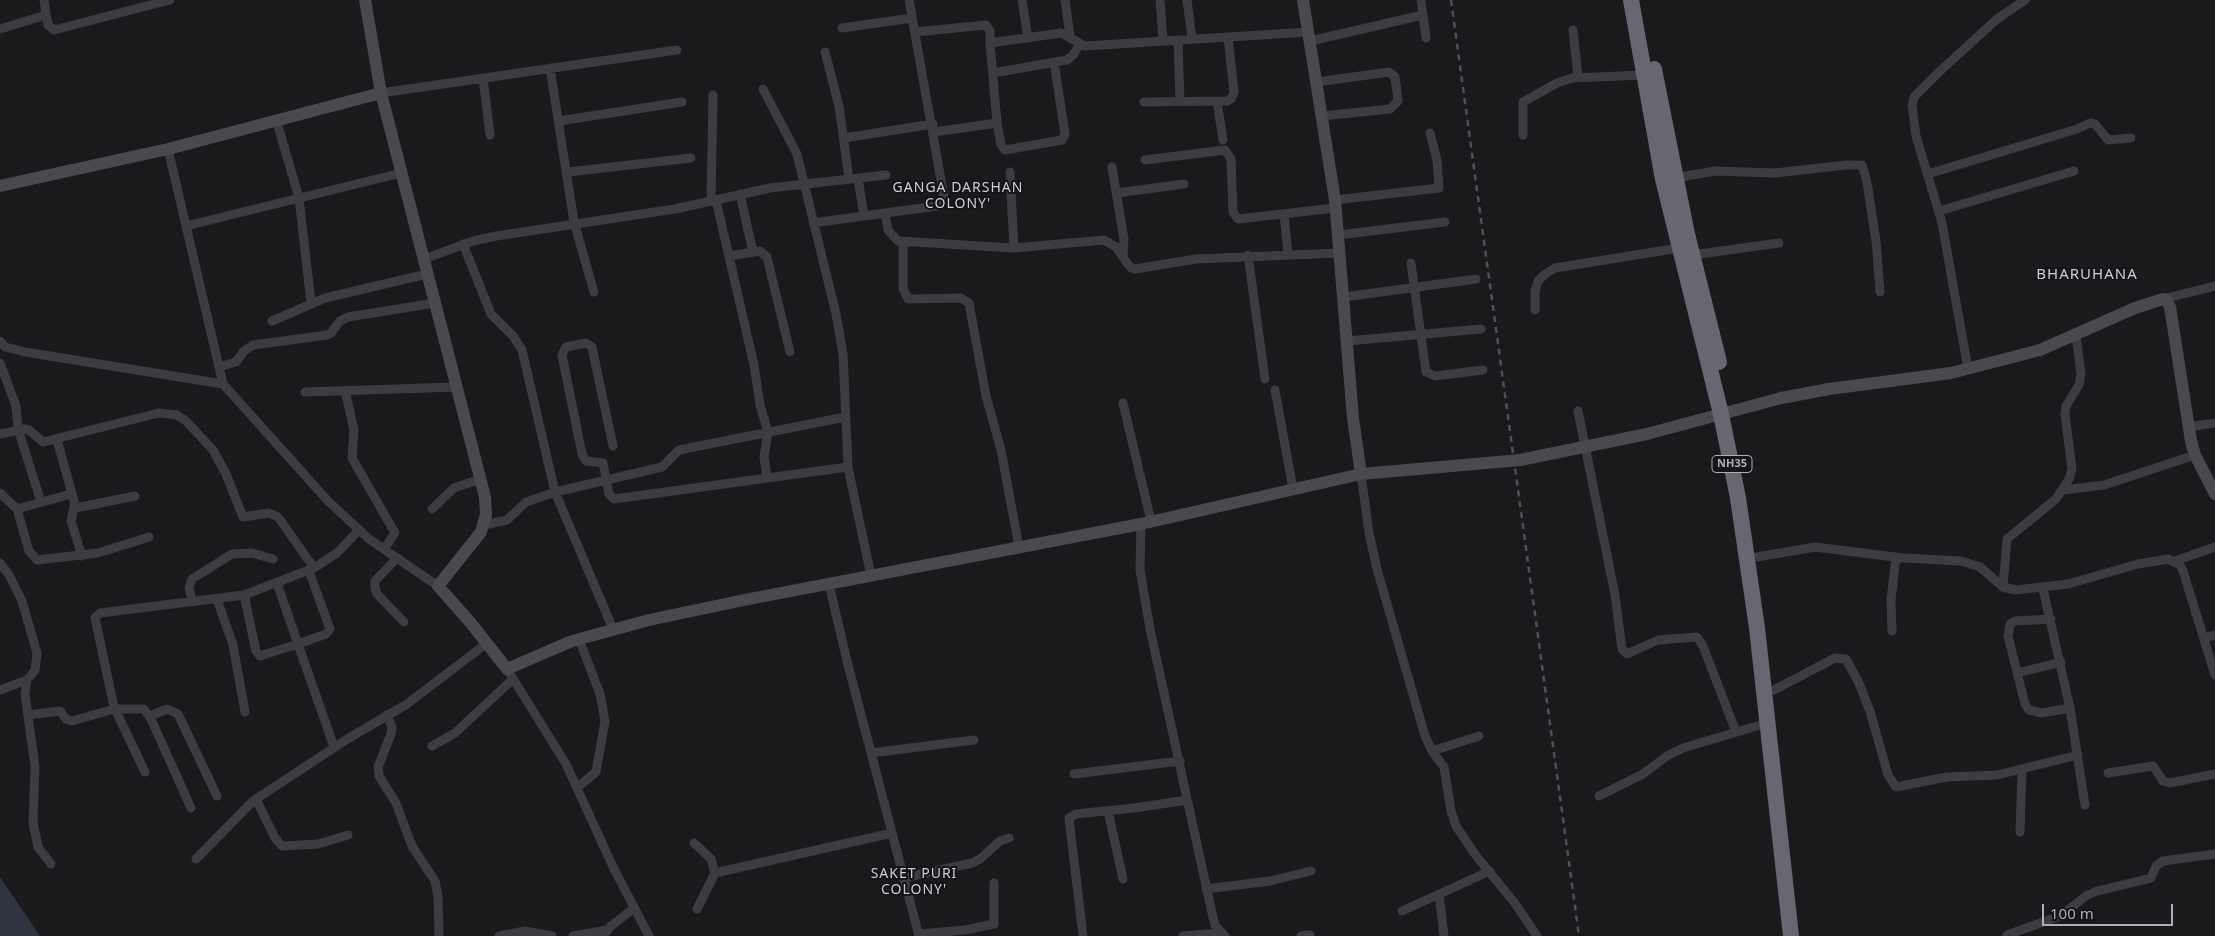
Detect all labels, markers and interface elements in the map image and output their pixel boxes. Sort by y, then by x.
district label: GANGA DARSHAN COLONY' [891,180,1025,212]
district label: BHARUHANA [2035,266,2139,284]
road number: NH35 [1712,456,1752,472]
district label: SAKET PURI COLONY' [869,866,959,899]
scale bar [2045,894,2176,926]
text: 100 m [2050,903,2094,923]

